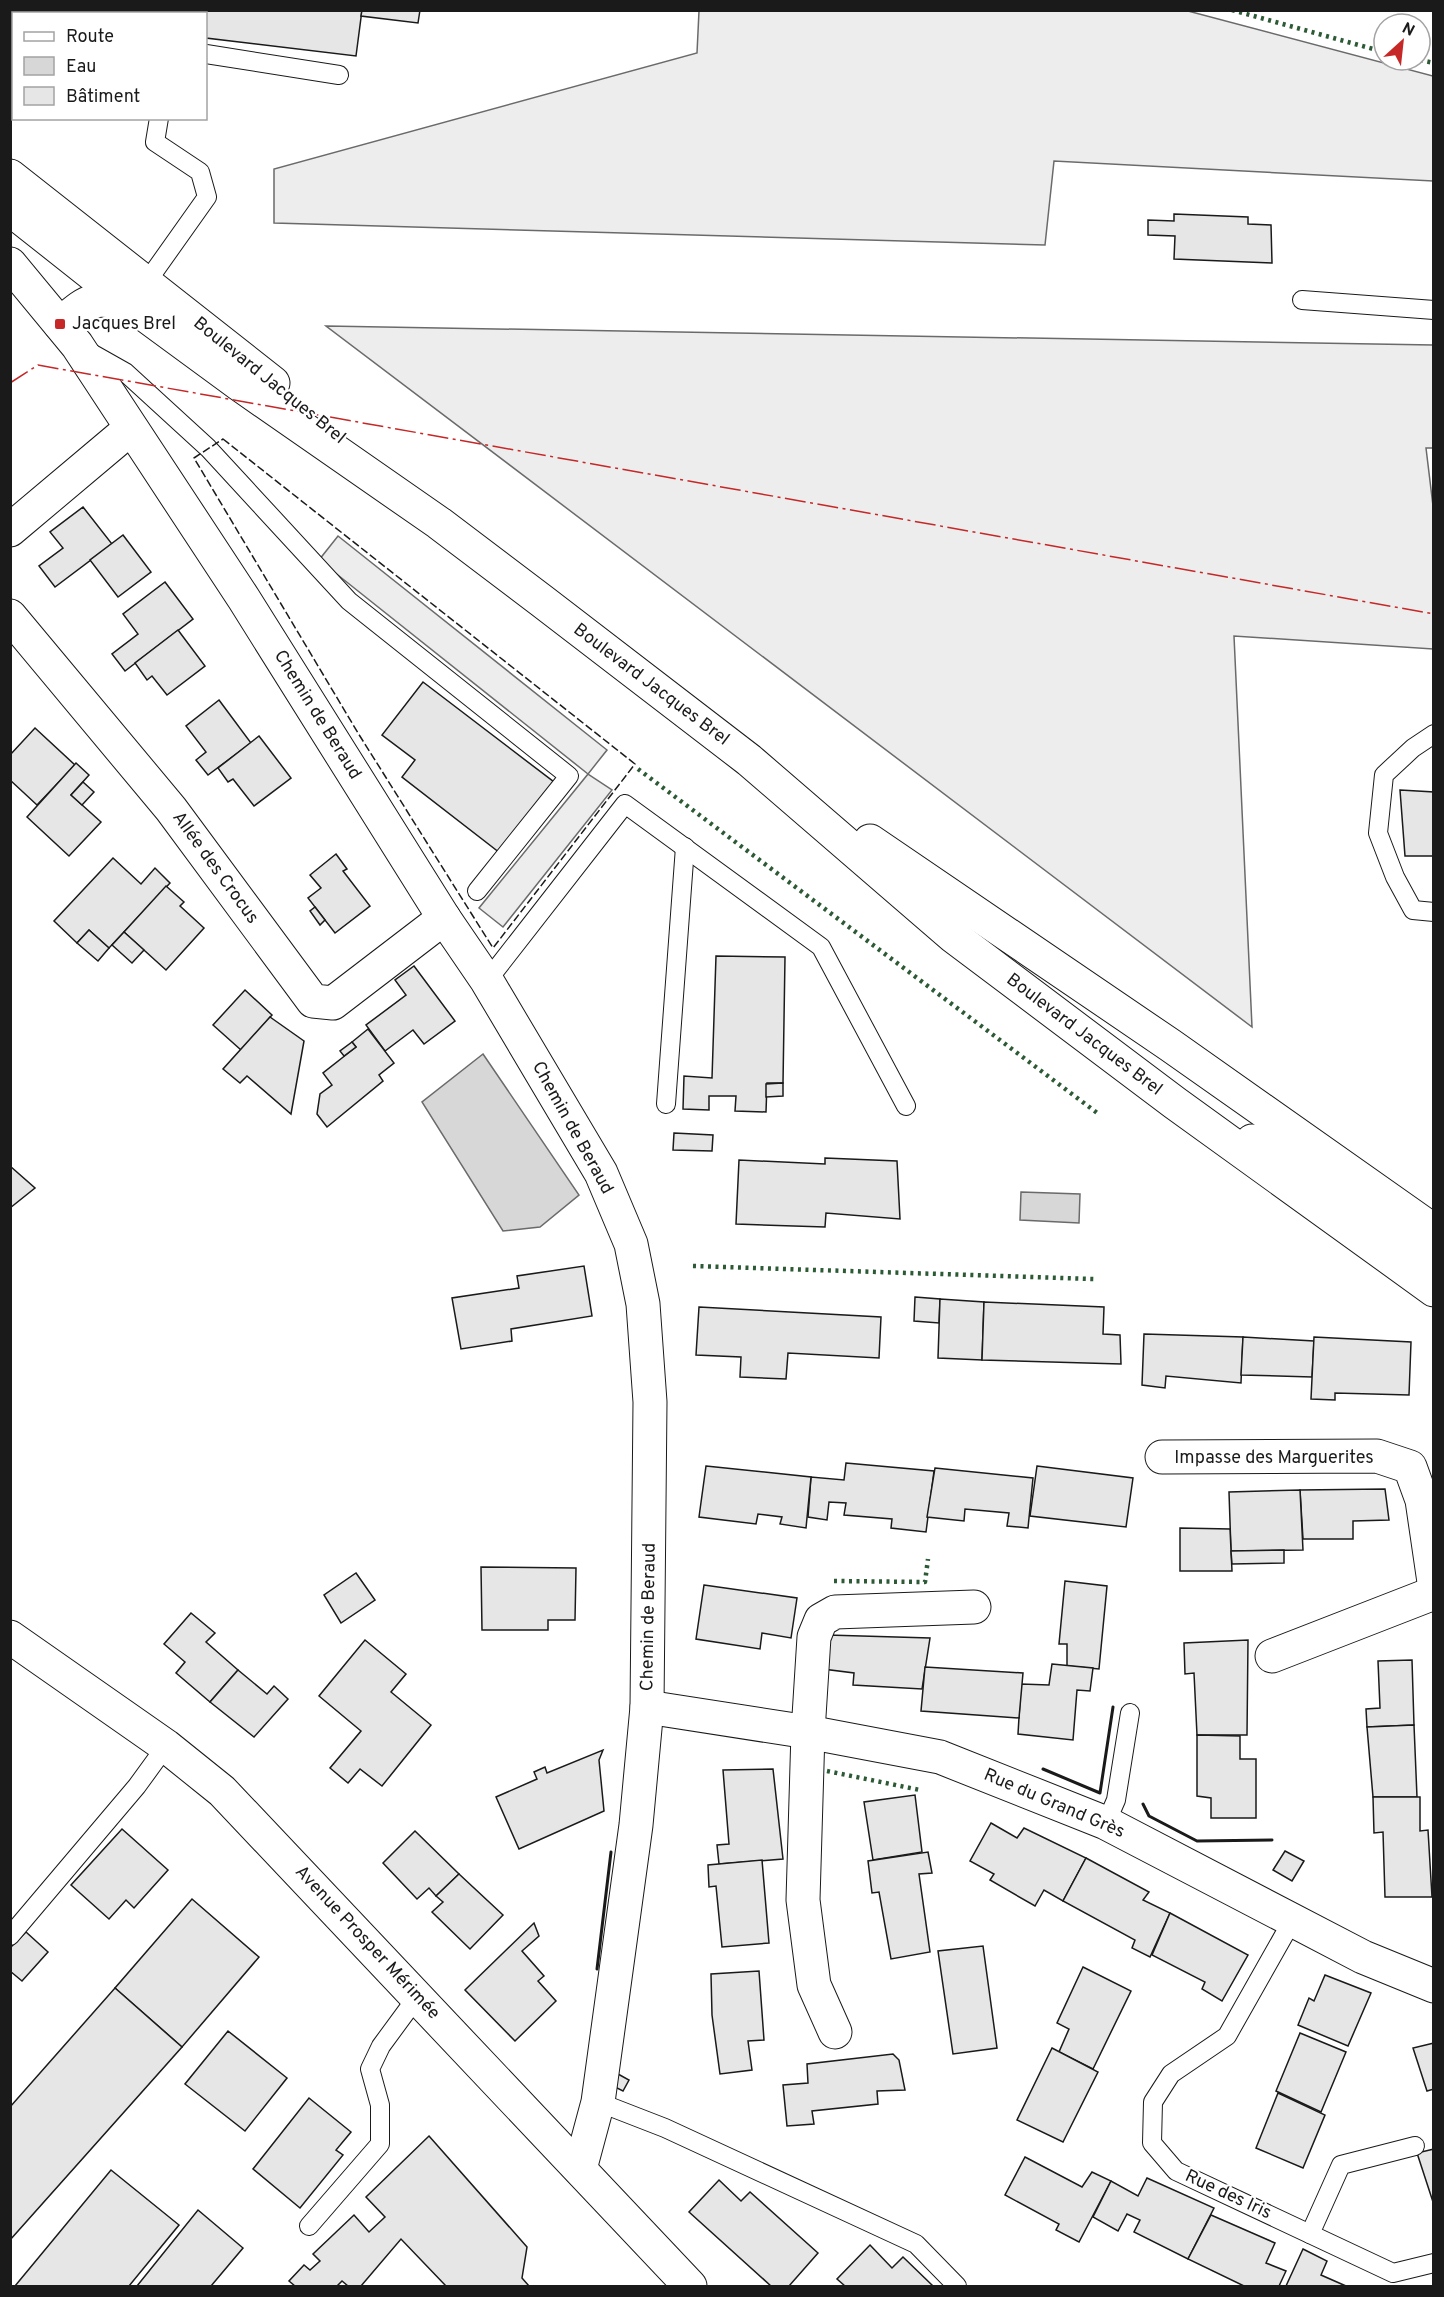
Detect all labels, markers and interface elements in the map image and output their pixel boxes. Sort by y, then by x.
legend [12,12,207,120]
north arrow [1372,12,1432,72]
text: N [1398,19,1418,42]
text: Route [66,26,114,49]
text: Eau [66,56,96,79]
text: Bâtiment [66,86,140,109]
street label: Boulevard Jacques Brel [188,312,350,450]
place label: Jacques Brel [72,313,176,336]
marker: Jacques Brel [53,317,67,331]
street label: Boulevard Jacques Brel [568,619,734,751]
street label: Chemin de Beraud [268,646,366,784]
street label: Allée des Crocus [166,807,264,929]
street label: Boulevard Jacques Brel [1001,969,1167,1101]
street label: Chemin de Beraud [526,1058,618,1198]
street label: Impasse des Marguerites [1174,1447,1374,1470]
street label: Chemin de Beraud [636,1543,662,1691]
street label: Rue du Grand Grès [980,1764,1128,1844]
street label: Avenue Prosper Mérimée [289,1861,445,2025]
street label: Rue des Iris [1181,2165,1275,2225]

